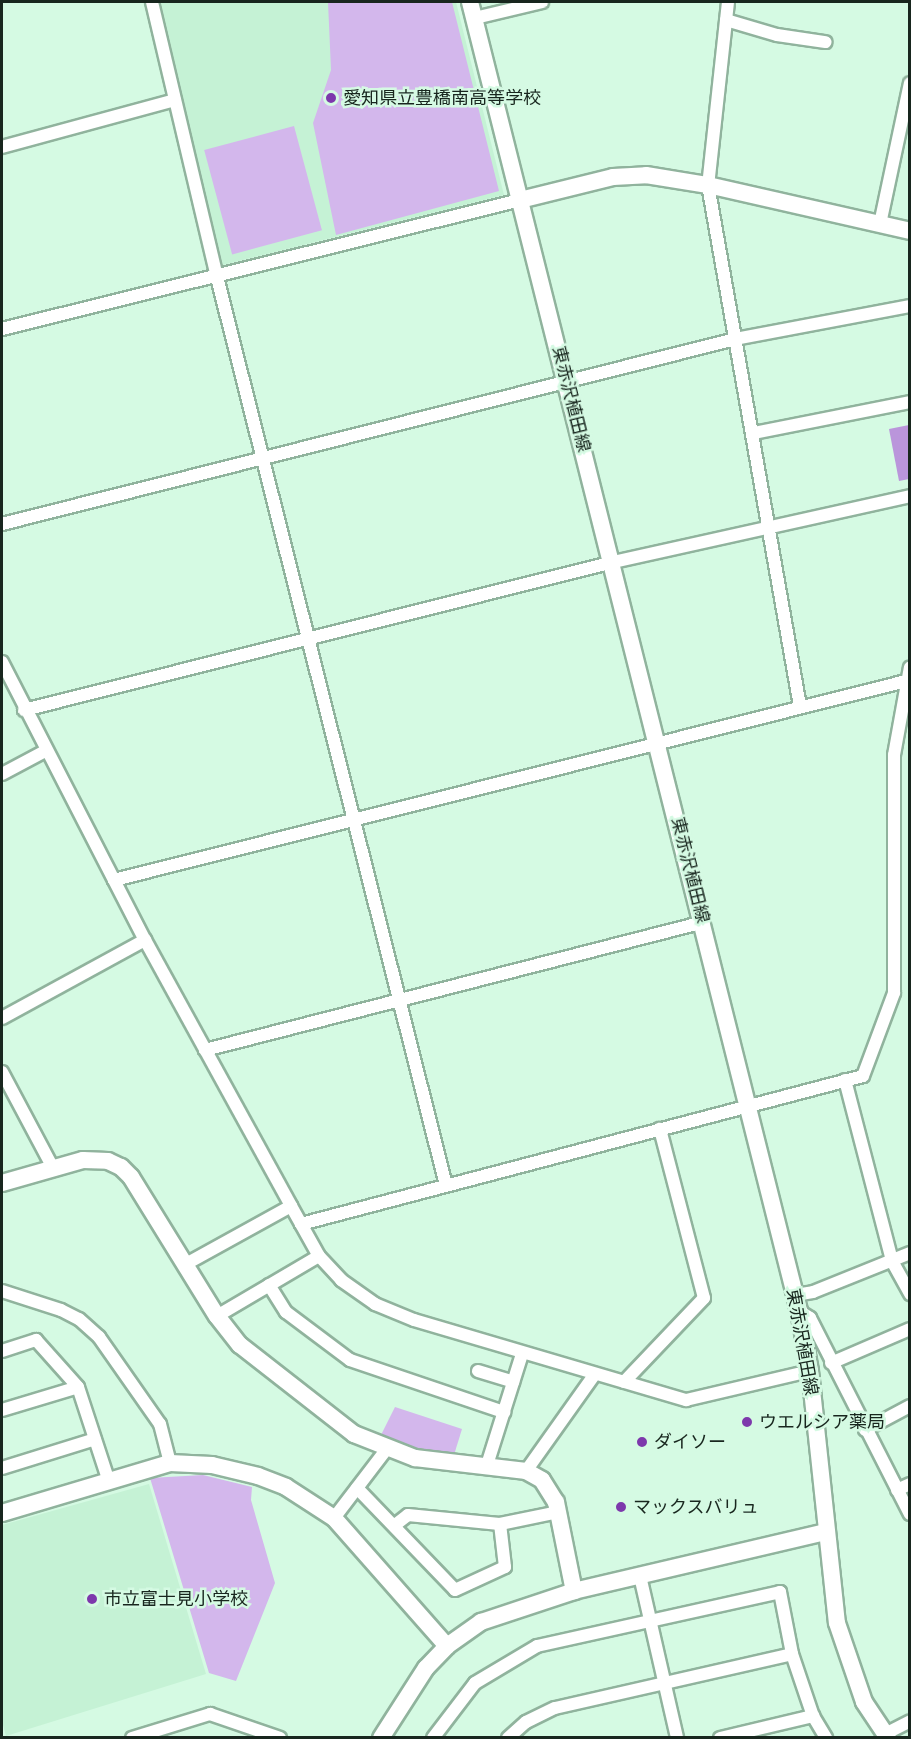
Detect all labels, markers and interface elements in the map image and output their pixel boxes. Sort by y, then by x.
place label: 愛知県立豊橋南高等学校 [343,87,541,109]
marker: 愛知県立豊橋南高等学校 [324,91,338,105]
street label: 東赤沢植田線 [547,344,595,454]
street label: 東赤沢植田線 [666,815,714,925]
street label: 東赤沢植田線 [782,1287,822,1397]
place label: ウエルシア薬局 [759,1411,885,1433]
marker: ウエルシア薬局 [740,1415,754,1429]
place label: ダイソー [654,1431,726,1453]
marker: ダイソー [635,1435,649,1449]
place label: マックスバリュ [633,1496,759,1518]
marker: マックスバリュ [614,1500,628,1514]
place label: 市立富士見小学校 [104,1588,248,1610]
marker: 市立富士見小学校 [85,1592,99,1606]

